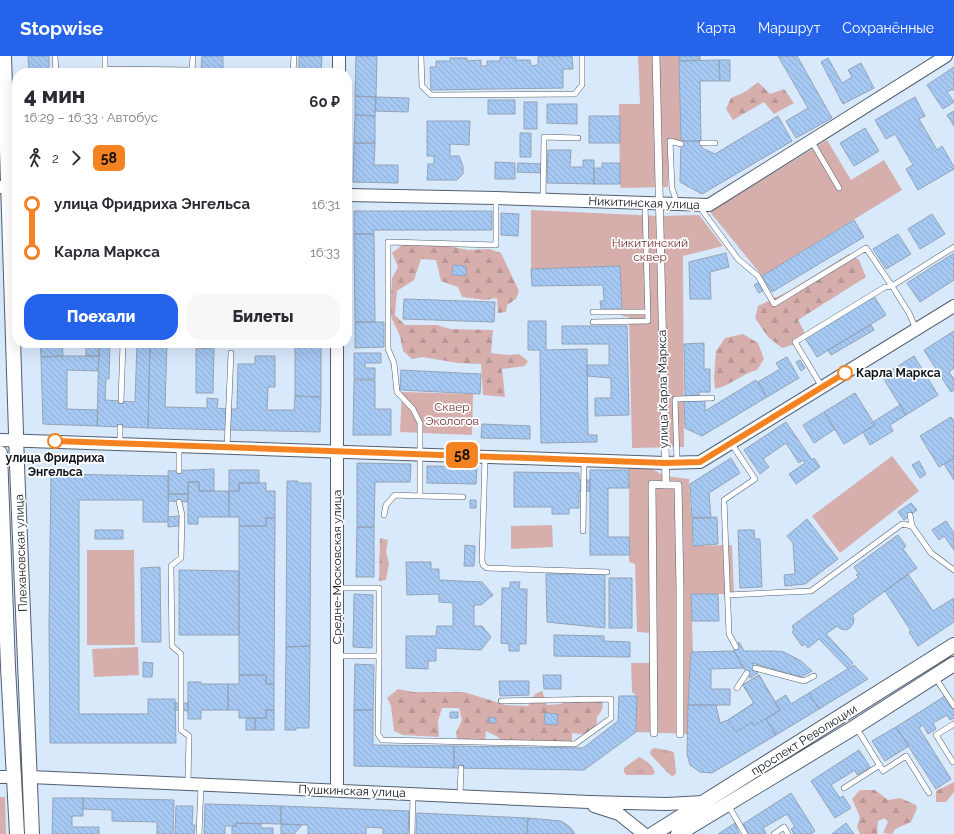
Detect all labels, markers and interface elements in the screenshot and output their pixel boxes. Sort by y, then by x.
text: Stopwise [20,17,103,39]
text: Карта [697,20,736,36]
text: Маршрут [758,20,820,36]
text: Сохранённые [842,20,934,36]
text: 4 мин [24,82,85,108]
text: 60 ₽ [309,93,340,111]
text: 16:29 – 16:33 · Автобус [24,110,158,125]
icon: walk [24,147,46,169]
icon: forward [65,147,87,169]
text: 58 [101,150,117,166]
text: 2 [52,151,59,166]
street label: Никитинская улица [588,194,700,212]
text: улица Фридриха Энгельса [54,195,250,213]
text: 16:31 [312,197,340,212]
park label: Никитинский сквер [612,236,688,264]
text: Карла Маркса [54,243,160,261]
text: 16:33 [310,245,340,260]
button: Поехали [24,294,178,340]
button: Билеты [186,294,340,340]
street label: улица Карла Маркса [655,330,671,448]
marker: Карла Маркса [837,365,853,381]
place label: Карла Маркса [856,366,941,380]
park label: Сквер Экологов [425,400,479,428]
marker: улица Фридриха Энгельса [47,433,63,449]
line badge: 58 [444,442,480,468]
text: 58 [454,447,470,463]
place label: улица Фридриха Энгельса [6,451,104,479]
street label: Средне-Московская улица [330,490,344,644]
street label: Плехановская улица [12,494,30,612]
street label: проспект Революции [748,702,860,778]
street label: Пушкинская улица [298,782,406,800]

